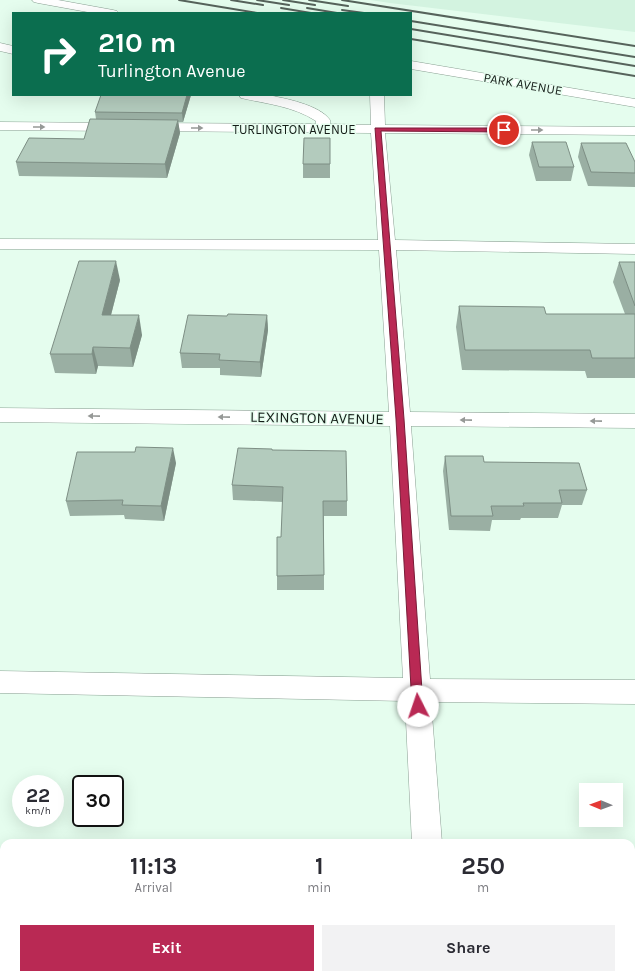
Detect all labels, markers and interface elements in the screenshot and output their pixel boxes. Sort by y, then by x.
text: 210 m [98,26,176,59]
icon: right [32,28,84,80]
text: Turlington Avenue [98,60,246,82]
street label: PARK AVENUE [483,70,563,98]
pin [487,113,521,147]
icon: arrive [493,119,515,141]
street label: TURLINGTON AVENUE [232,122,356,137]
one-way arrow [33,124,46,130]
one-way arrow [191,125,204,131]
one-way arrow [531,127,543,134]
street label: LEXINGTON AVENUE [250,408,384,428]
one-way arrow [87,413,100,419]
one-way arrow [218,414,230,421]
one-way arrow [459,417,472,423]
one-way arrow [589,418,602,424]
position arrow [397,685,439,727]
speed limit sign: 30 [72,775,124,827]
north arrow [579,783,623,827]
map controls [579,783,623,827]
text: 22 [26,784,50,807]
text: km/h [25,805,51,817]
text: 11:13 [130,852,177,880]
text: 1 [315,852,323,880]
text: 250 [461,852,505,880]
text: Arrival [135,880,173,895]
text: min [307,880,331,895]
text: m [477,880,489,895]
button: Exit [20,925,314,971]
button: Share [322,925,615,971]

